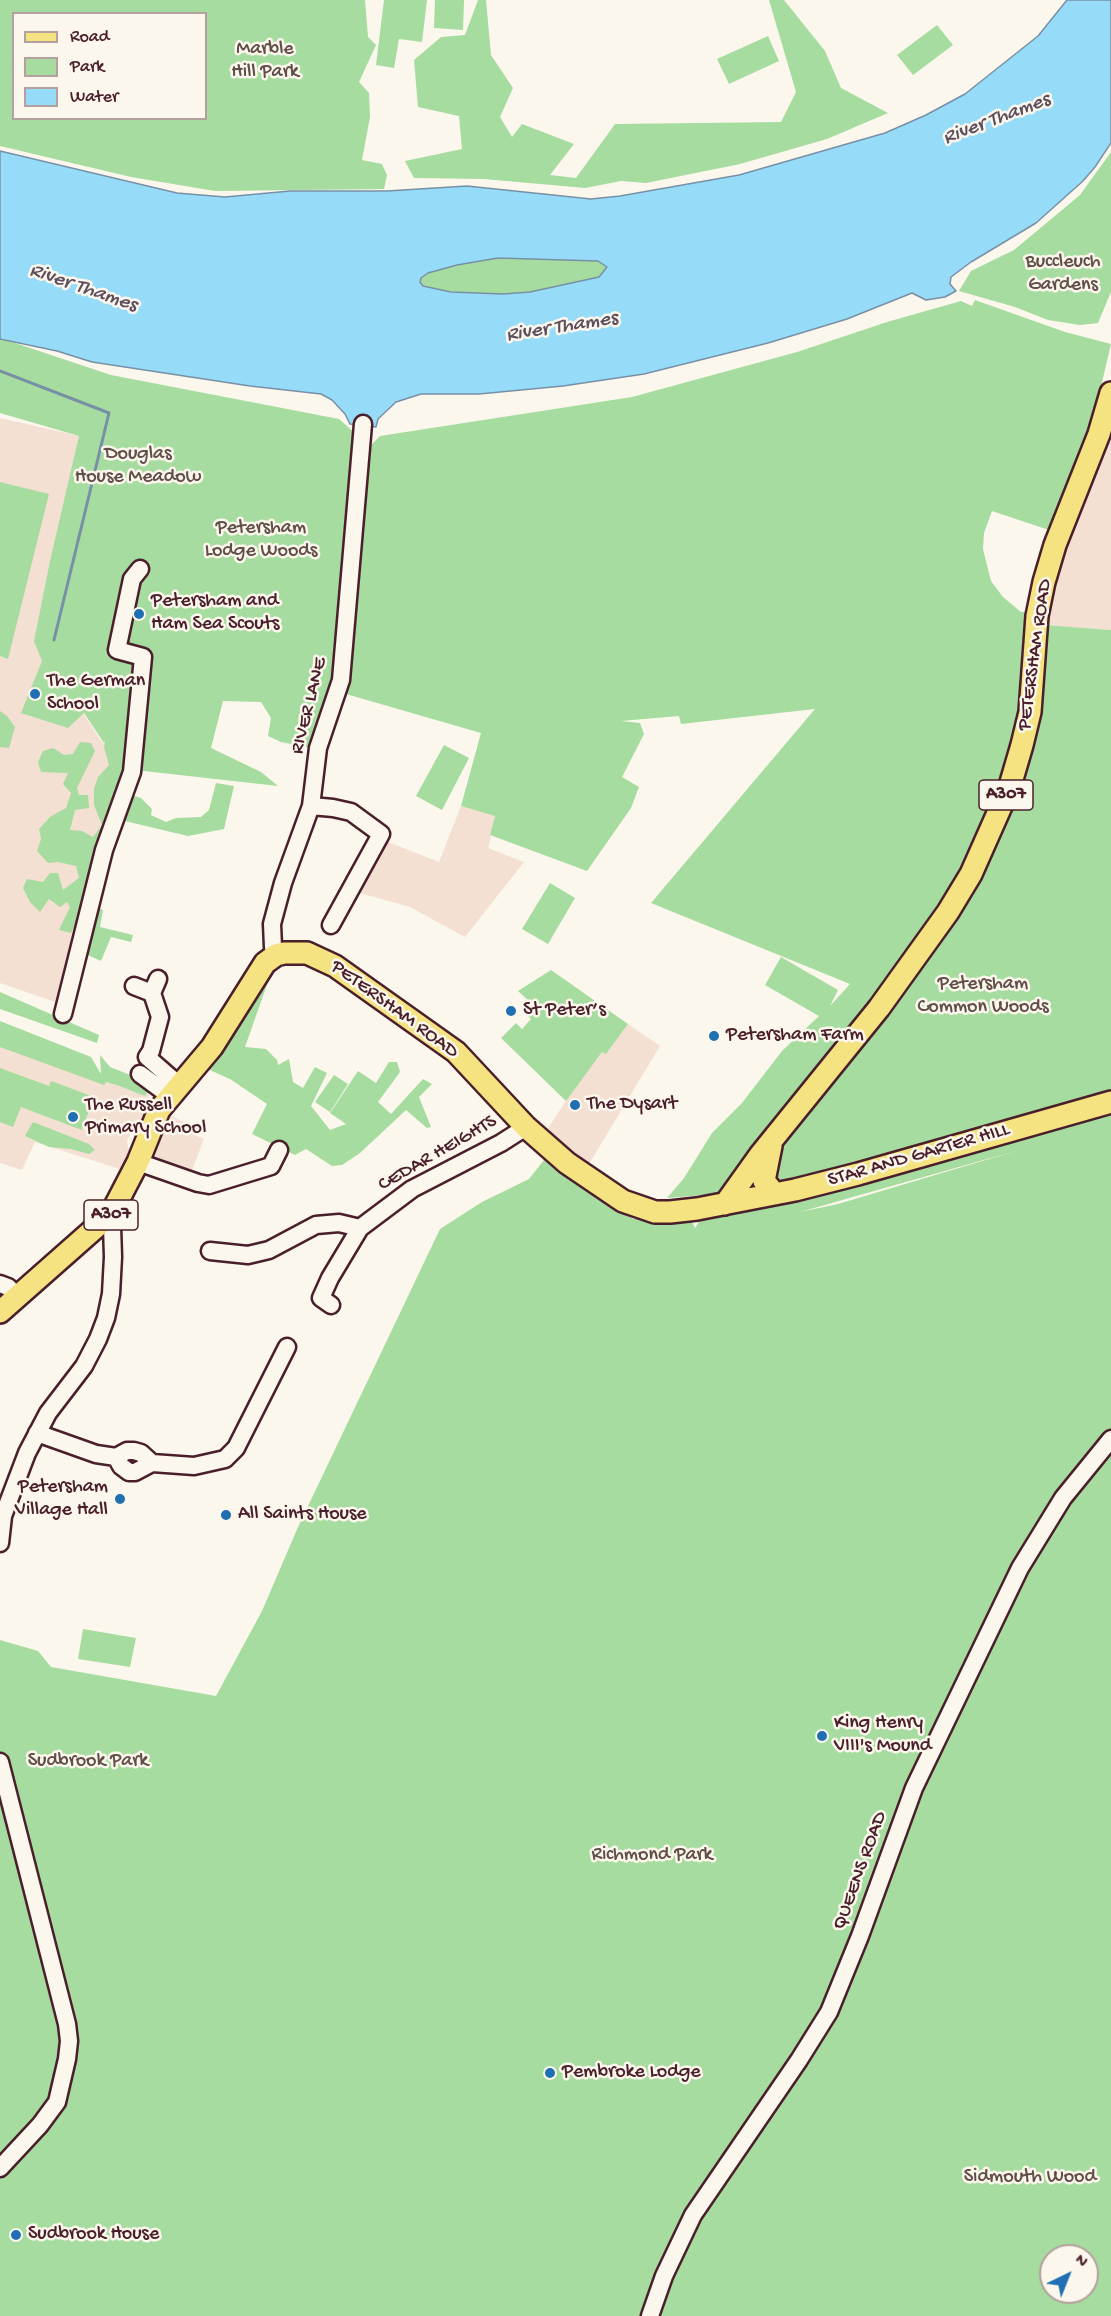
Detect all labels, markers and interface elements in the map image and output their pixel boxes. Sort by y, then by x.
legend [12,12,207,120]
text: Road [70,27,109,48]
park label: Marble Hill Park [231,38,299,85]
text: Park [70,57,104,78]
text: Water [70,87,118,108]
water label: River Thames [940,88,1054,152]
park label: Buccleuch Gardens [1026,251,1100,298]
water label: River Thames [26,259,140,319]
water label: River Thames [504,307,620,349]
park label: Douglas House Meadow [75,443,201,490]
park label: Petersham Lodge Woods [205,517,317,564]
street label: PETERSHAM ROAD [1013,578,1059,732]
place label: Petersham and Ham Sea Scouts [151,590,279,637]
marker: Petersham and Ham Sea Scouts [132,607,146,621]
street label: RIVER LANE [286,655,334,757]
place label: The German School [47,670,145,717]
marker: The German School [28,687,42,701]
road number: A307 [979,780,1033,810]
street label: PETERSHAM ROAD [325,955,463,1065]
park label: Petersham Common Woods [917,973,1049,1020]
place label: St Peter’s [523,999,606,1023]
marker: St Peter’s [504,1004,518,1018]
place label: Petersham Farm [726,1024,864,1048]
marker: Petersham Farm [707,1029,721,1043]
place label: The Dysart [587,1093,677,1117]
place label: The Russell Primary School [85,1094,206,1141]
marker: The Dysart [568,1098,582,1112]
marker: The Russell Primary School [66,1110,80,1124]
street label: CEDAR HEIGHTS [374,1110,502,1198]
street label: STAR AND GARTER HILL [825,1119,1013,1193]
road number: A307 [84,1200,138,1230]
place label: Petersham Village Hall [15,1476,108,1523]
marker: Petersham Village Hall [113,1492,127,1506]
place label: All Saints House [238,1503,367,1527]
marker: All Saints House [219,1508,233,1522]
place label: King Henry VIII's Mound [834,1712,932,1759]
marker: King Henry VIII's Mound [815,1729,829,1743]
park label: Sudbrook Park [28,1750,148,1774]
street label: QUEENS ROAD [828,1808,894,1934]
park label: Richmond Park [591,1844,713,1868]
place label: Pembroke Lodge [562,2061,701,2085]
marker: Pembroke Lodge [543,2066,557,2080]
park label: Sidmouth Wood [964,2166,1096,2190]
place label: Sudbrook House [28,2223,159,2247]
marker: Sudbrook House [9,2228,23,2242]
north arrow [1039,2244,1099,2304]
text: N [1070,2251,1091,2272]

